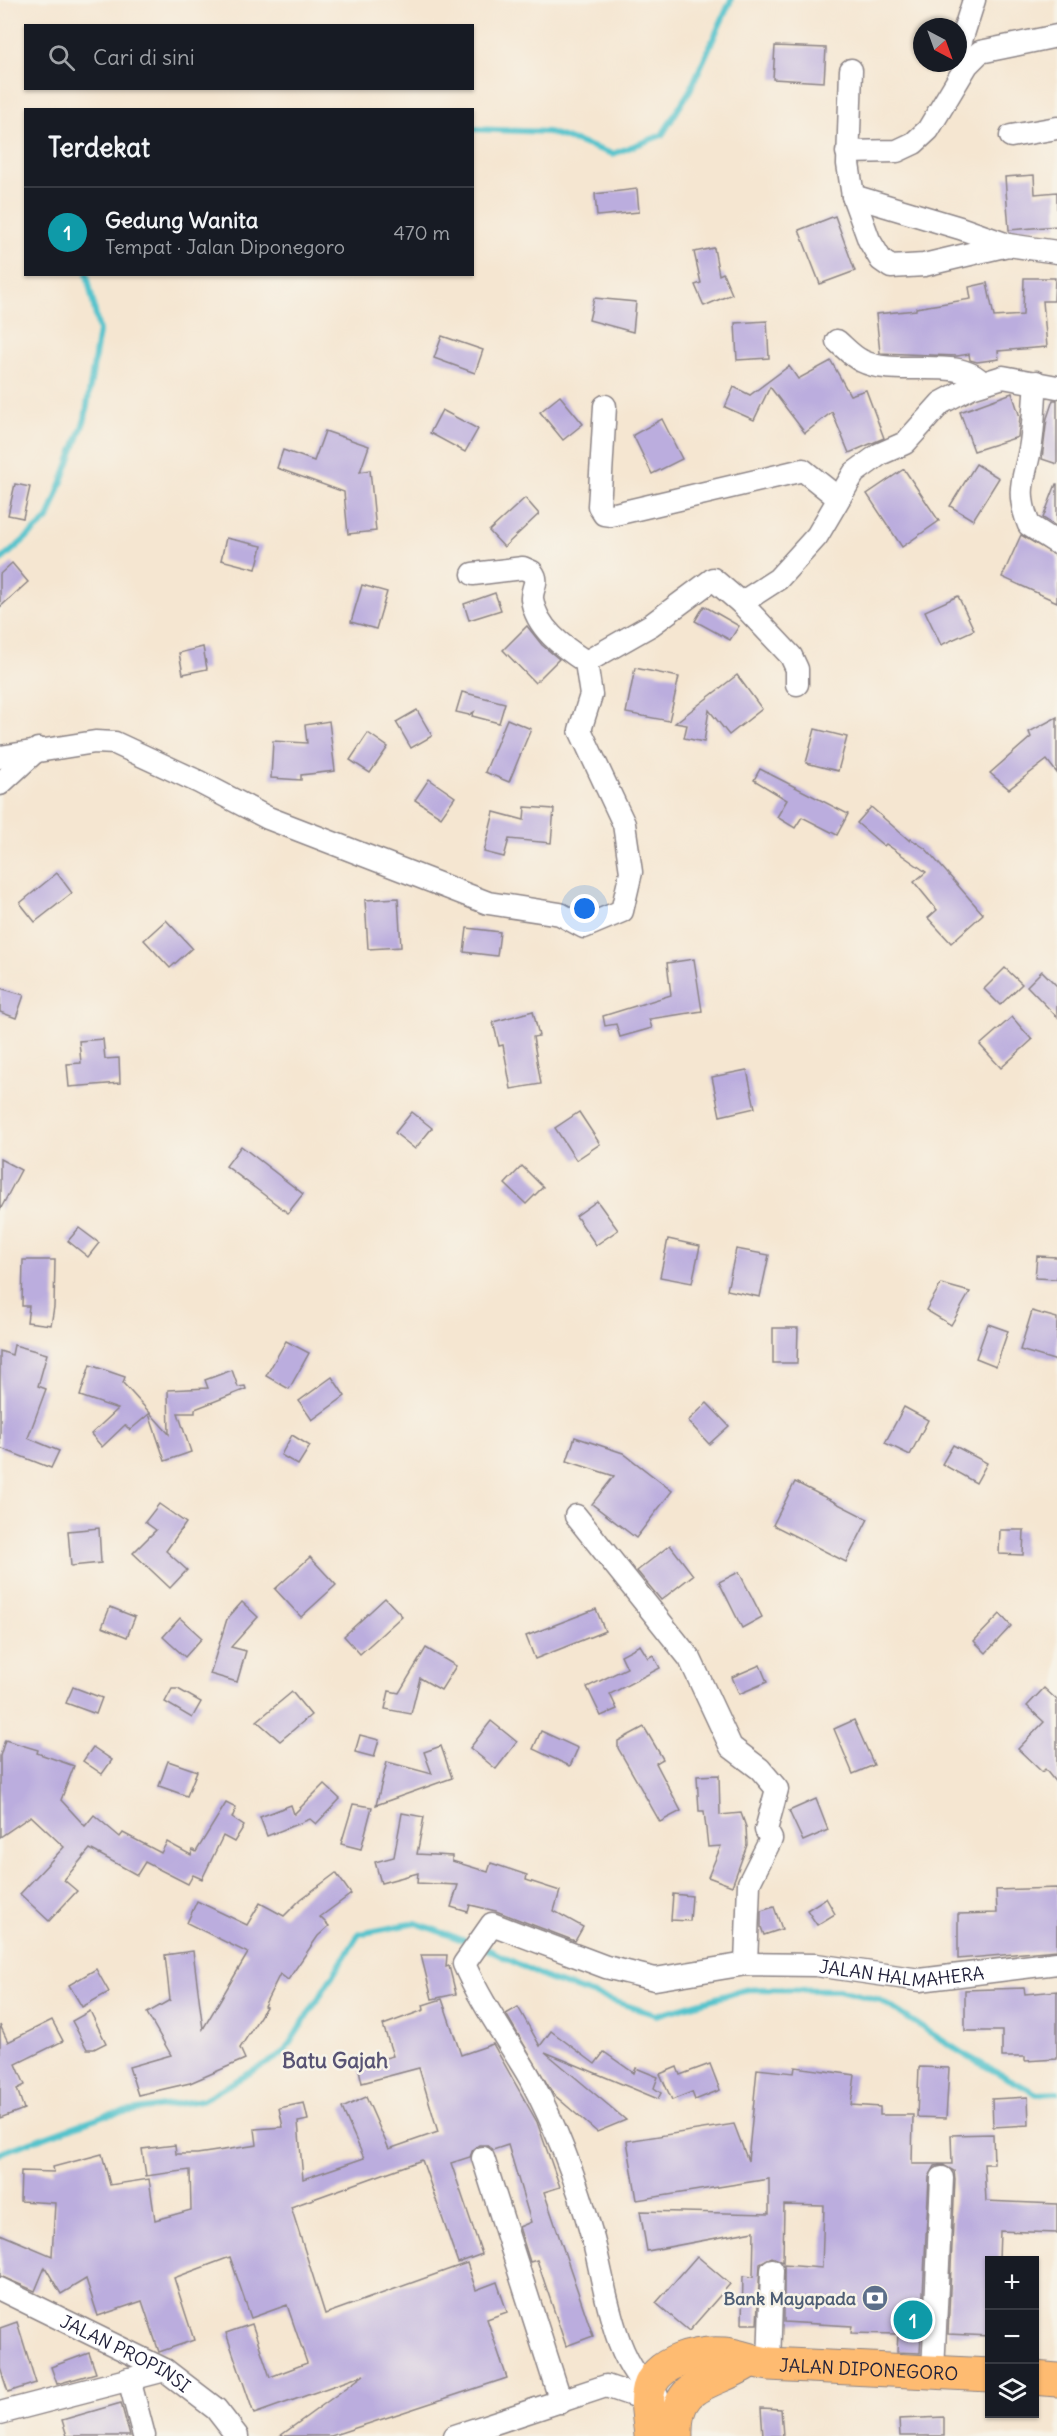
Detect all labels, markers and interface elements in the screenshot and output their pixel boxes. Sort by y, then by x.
north arrow [913,18,967,72]
search box [24,24,474,90]
icon: search [45,41,78,74]
text: Cari di sini [93,43,195,71]
text: Terdekat [48,131,150,164]
text: Gedung Wanita [105,206,258,234]
text: 1 [64,220,71,245]
text: 470 m [393,220,450,245]
text: Tempat · Jalan Diponegoro [105,234,345,259]
your location [570,894,599,923]
street label: JALAN HALMAHERA [818,1954,985,1992]
district label: Batu Gajah [282,2047,388,2074]
map controls [985,2256,1039,2418]
button: + [985,2256,1039,2310]
bank icon: Bank Mayapada [860,2283,890,2313]
place label: Bank Mayapada [724,2287,856,2310]
pin: 1 [894,2298,932,2342]
street label: JALAN PROPINSI [57,2309,195,2397]
button: − [985,2310,1039,2364]
street label: JALAN DIPONEGORO [779,2353,959,2385]
button: layers [985,2364,1039,2418]

